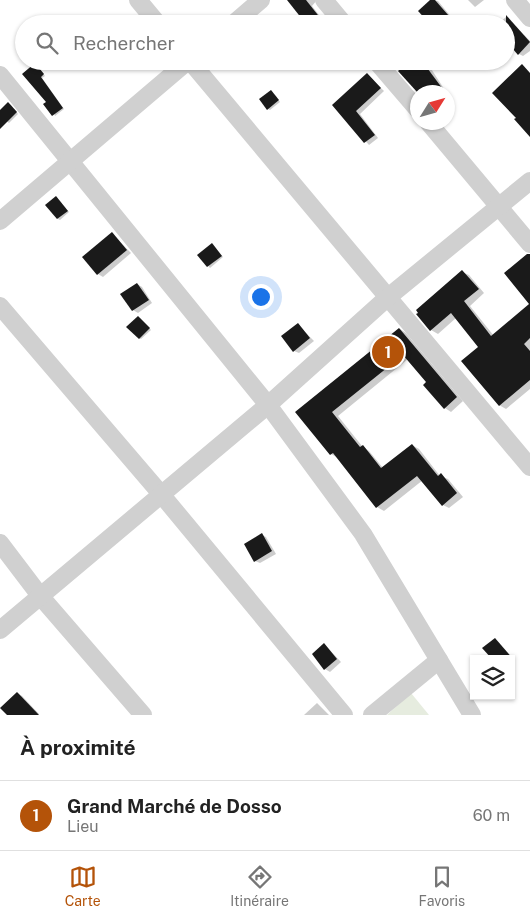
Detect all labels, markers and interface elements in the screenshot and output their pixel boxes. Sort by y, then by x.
search box [15,15,515,70]
icon: search [33,29,61,57]
text: Rechercher [73,32,175,54]
north arrow [410,85,455,130]
your location [248,284,274,310]
pin: 1 [372,333,404,371]
map controls [470,655,515,700]
button: layers [470,655,515,700]
text: À proximité [20,735,136,760]
text: Grand Marché de Dosso [67,795,282,817]
text: 1 [33,806,39,825]
text: 60 m [473,806,510,825]
text: Lieu [67,817,99,836]
tab: Carte [65,863,101,909]
tab: Itinéraire [230,863,289,909]
tab: Favoris [419,863,465,909]

